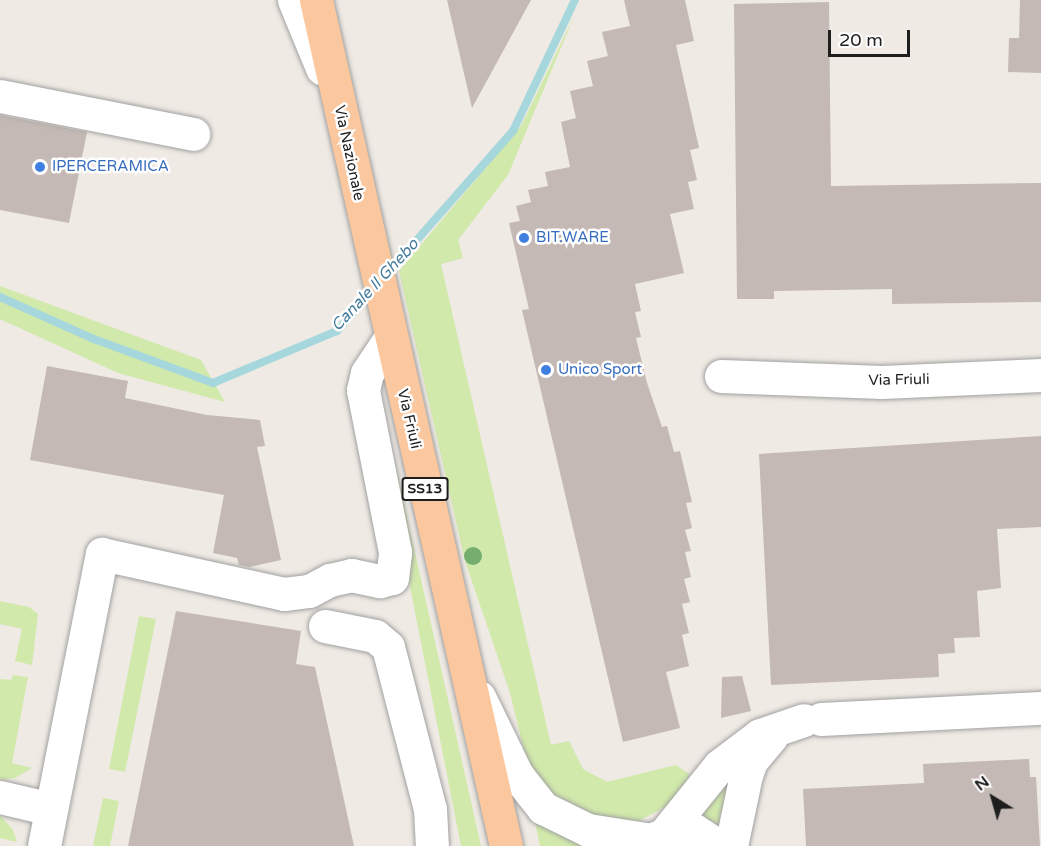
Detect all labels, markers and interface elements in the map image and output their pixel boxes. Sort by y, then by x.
scale bar [831,18,914,56]
text: 20 m [839,29,883,51]
street label: Via Nazionale [330,104,368,202]
place label: IPERCERAMICA [52,158,169,176]
marker: IPERCERAMICA [33,160,47,174]
place label: BIT.WARE [536,229,609,247]
marker: BIT.WARE [517,231,531,245]
water label: Canale Il Ghebo [327,235,423,335]
place label: Unico Sport [558,361,642,379]
marker: Unico Sport [539,363,553,377]
street label: Via Friuli [868,370,930,390]
street label: Via Friuli [393,387,425,451]
road number: SS13 [401,478,449,500]
north arrow [963,768,1023,828]
text: N [971,772,993,795]

